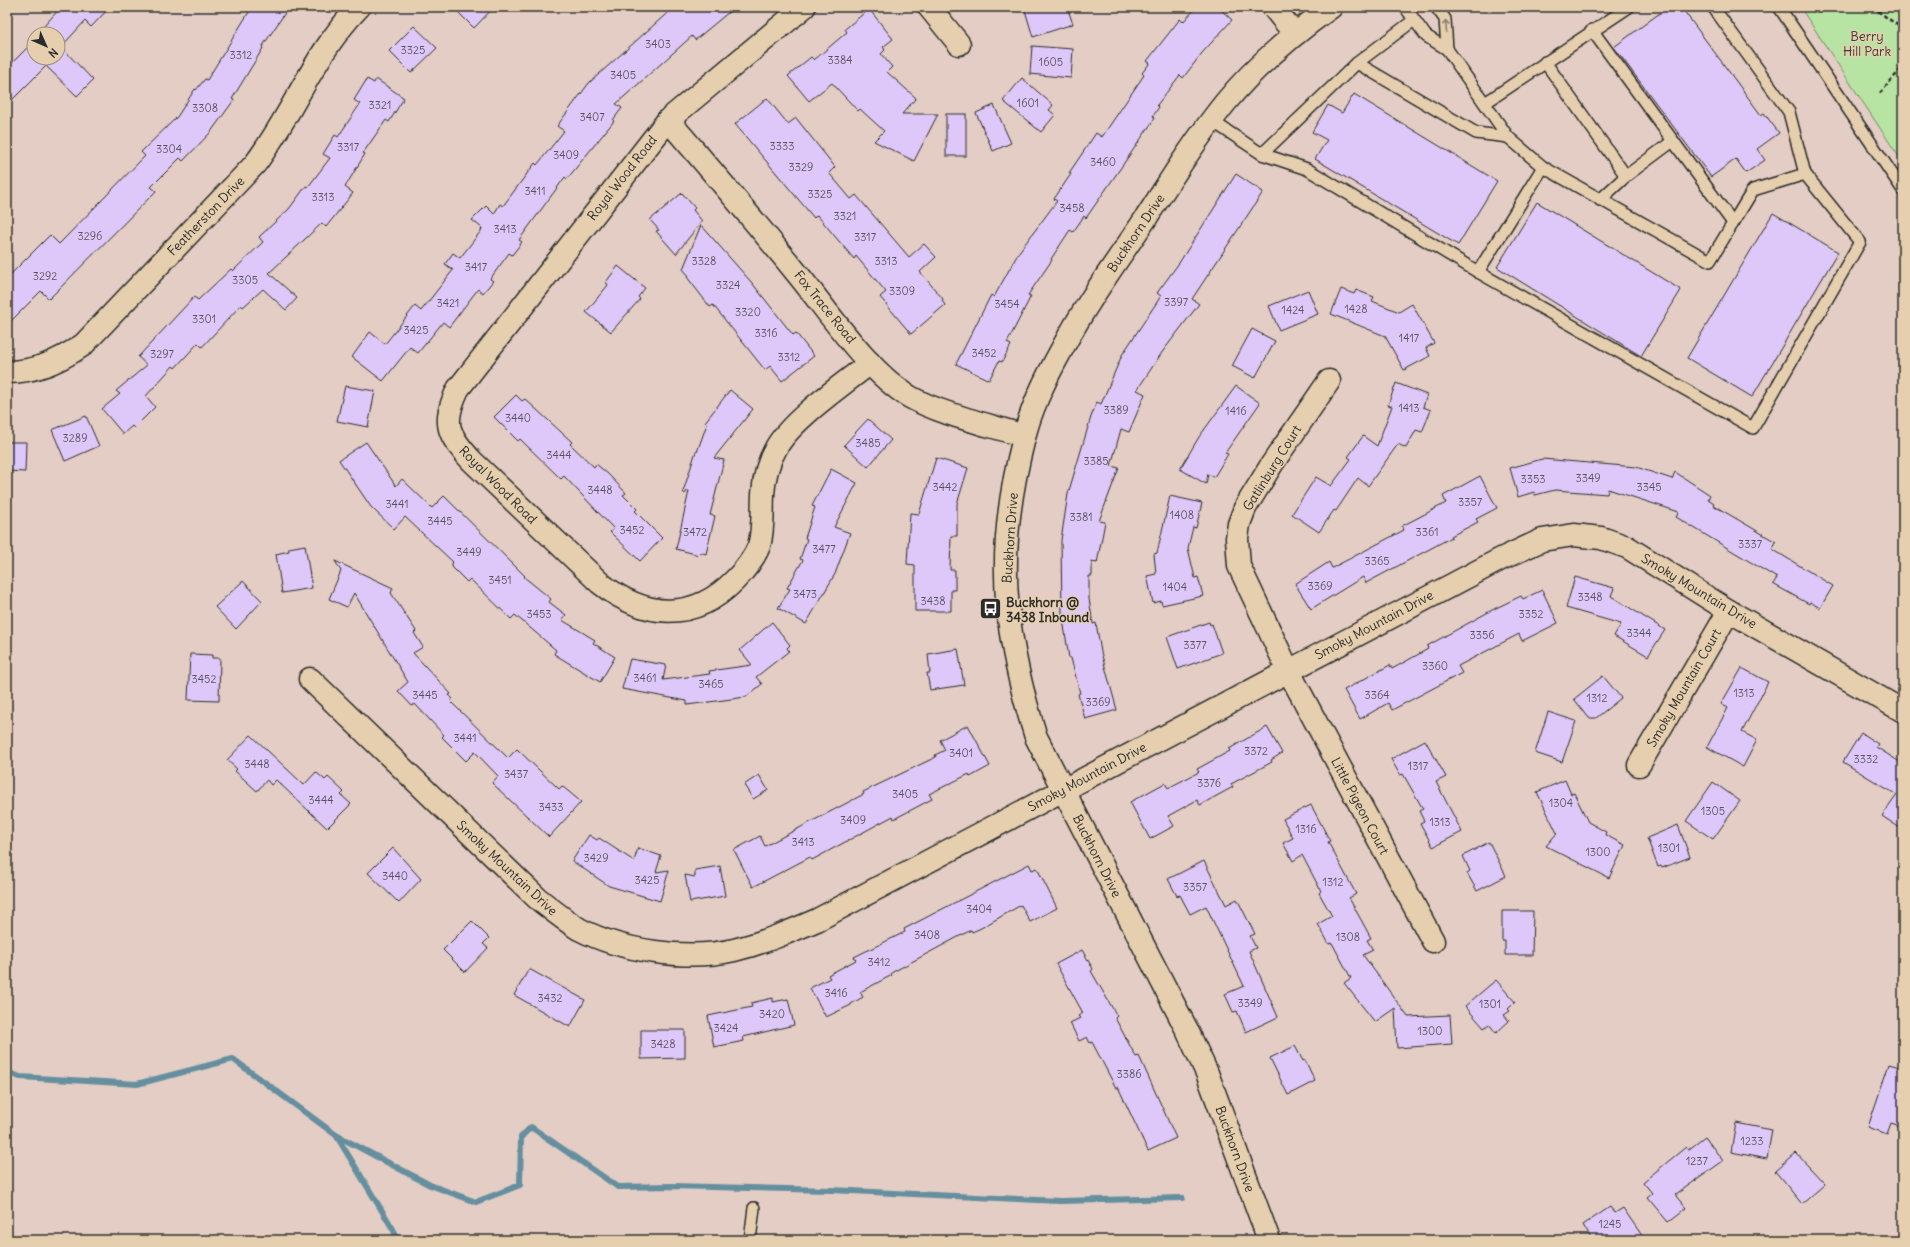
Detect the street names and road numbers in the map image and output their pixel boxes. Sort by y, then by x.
street label: Royal Wood Road [583,132,661,224]
street label: Featherston Drive [164,173,248,259]
street label: Buckhorn Drive [1104,191,1168,275]
street label: Fox Trace Road [790,267,860,347]
street label: Gatlinburg Court [1239,421,1305,514]
street label: Royal Wood Road [455,442,541,528]
street label: Buckhorn Drive [998,492,1022,584]
street label: Smoky Mountain Drive [1638,550,1760,632]
street label: Smoky Mountain Drive [1312,587,1436,663]
street label: Smoky Mountain Court [1643,625,1725,750]
street label: Smoky Mountain Drive [1025,739,1149,815]
street label: Little Pigeon Court [1327,754,1393,858]
street label: Buckhorn Drive [1069,812,1125,900]
street label: Smoky Mountain Drive [453,817,561,919]
street label: Buckhorn Drive [1211,1103,1259,1195]

